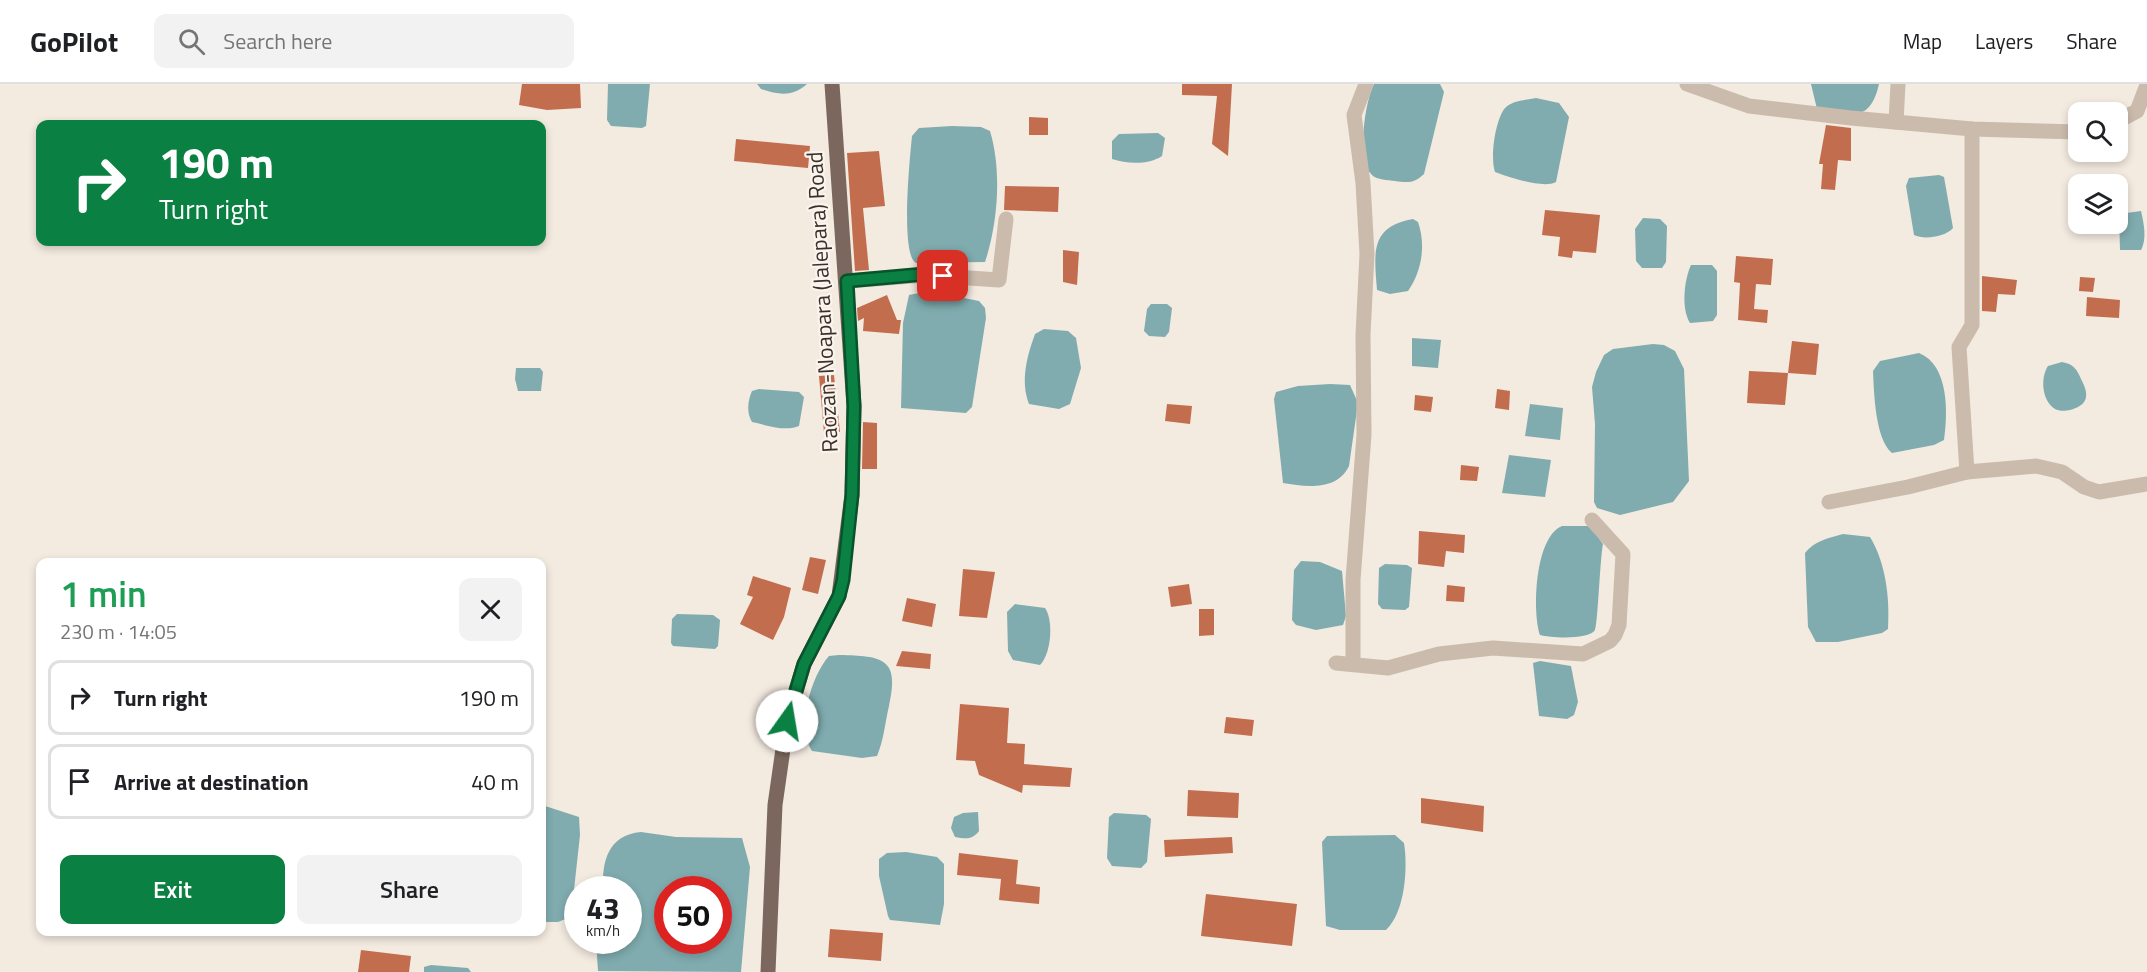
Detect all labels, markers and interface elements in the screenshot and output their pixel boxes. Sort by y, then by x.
search box [154,14,574,68]
text: GoPilot [30,20,118,63]
text: Search here [223,24,332,58]
icon: search [175,25,208,58]
text: Map [1903,25,1942,57]
text: Layers [1975,25,2033,57]
text: Share [2066,25,2117,57]
map controls [2068,102,2128,234]
button: search [2068,102,2128,162]
text: 190 m [159,130,274,194]
icon: right [60,144,138,222]
street label: Raozan-Noapara (Jalepara) Road [797,151,847,453]
button: layers [2068,174,2128,234]
text: Turn right [159,188,268,229]
pin [917,250,968,301]
icon: arrive [926,259,959,292]
text: 1 min [60,566,147,621]
button: close [459,578,522,641]
text: 230 m · 14:05 [60,616,177,647]
icon: right [63,681,96,714]
text: Turn right [114,681,208,715]
text: 190 m [459,681,519,715]
position arrow [755,689,819,753]
icon: arrive [63,765,96,798]
text: Arrive at destination [114,765,309,799]
text: 40 m [471,765,519,799]
button: Exit [60,855,285,924]
button: Share [297,855,522,924]
speed limit sign: 50 [654,876,732,954]
text: 43 [586,885,620,931]
text: km/h [586,919,620,942]

